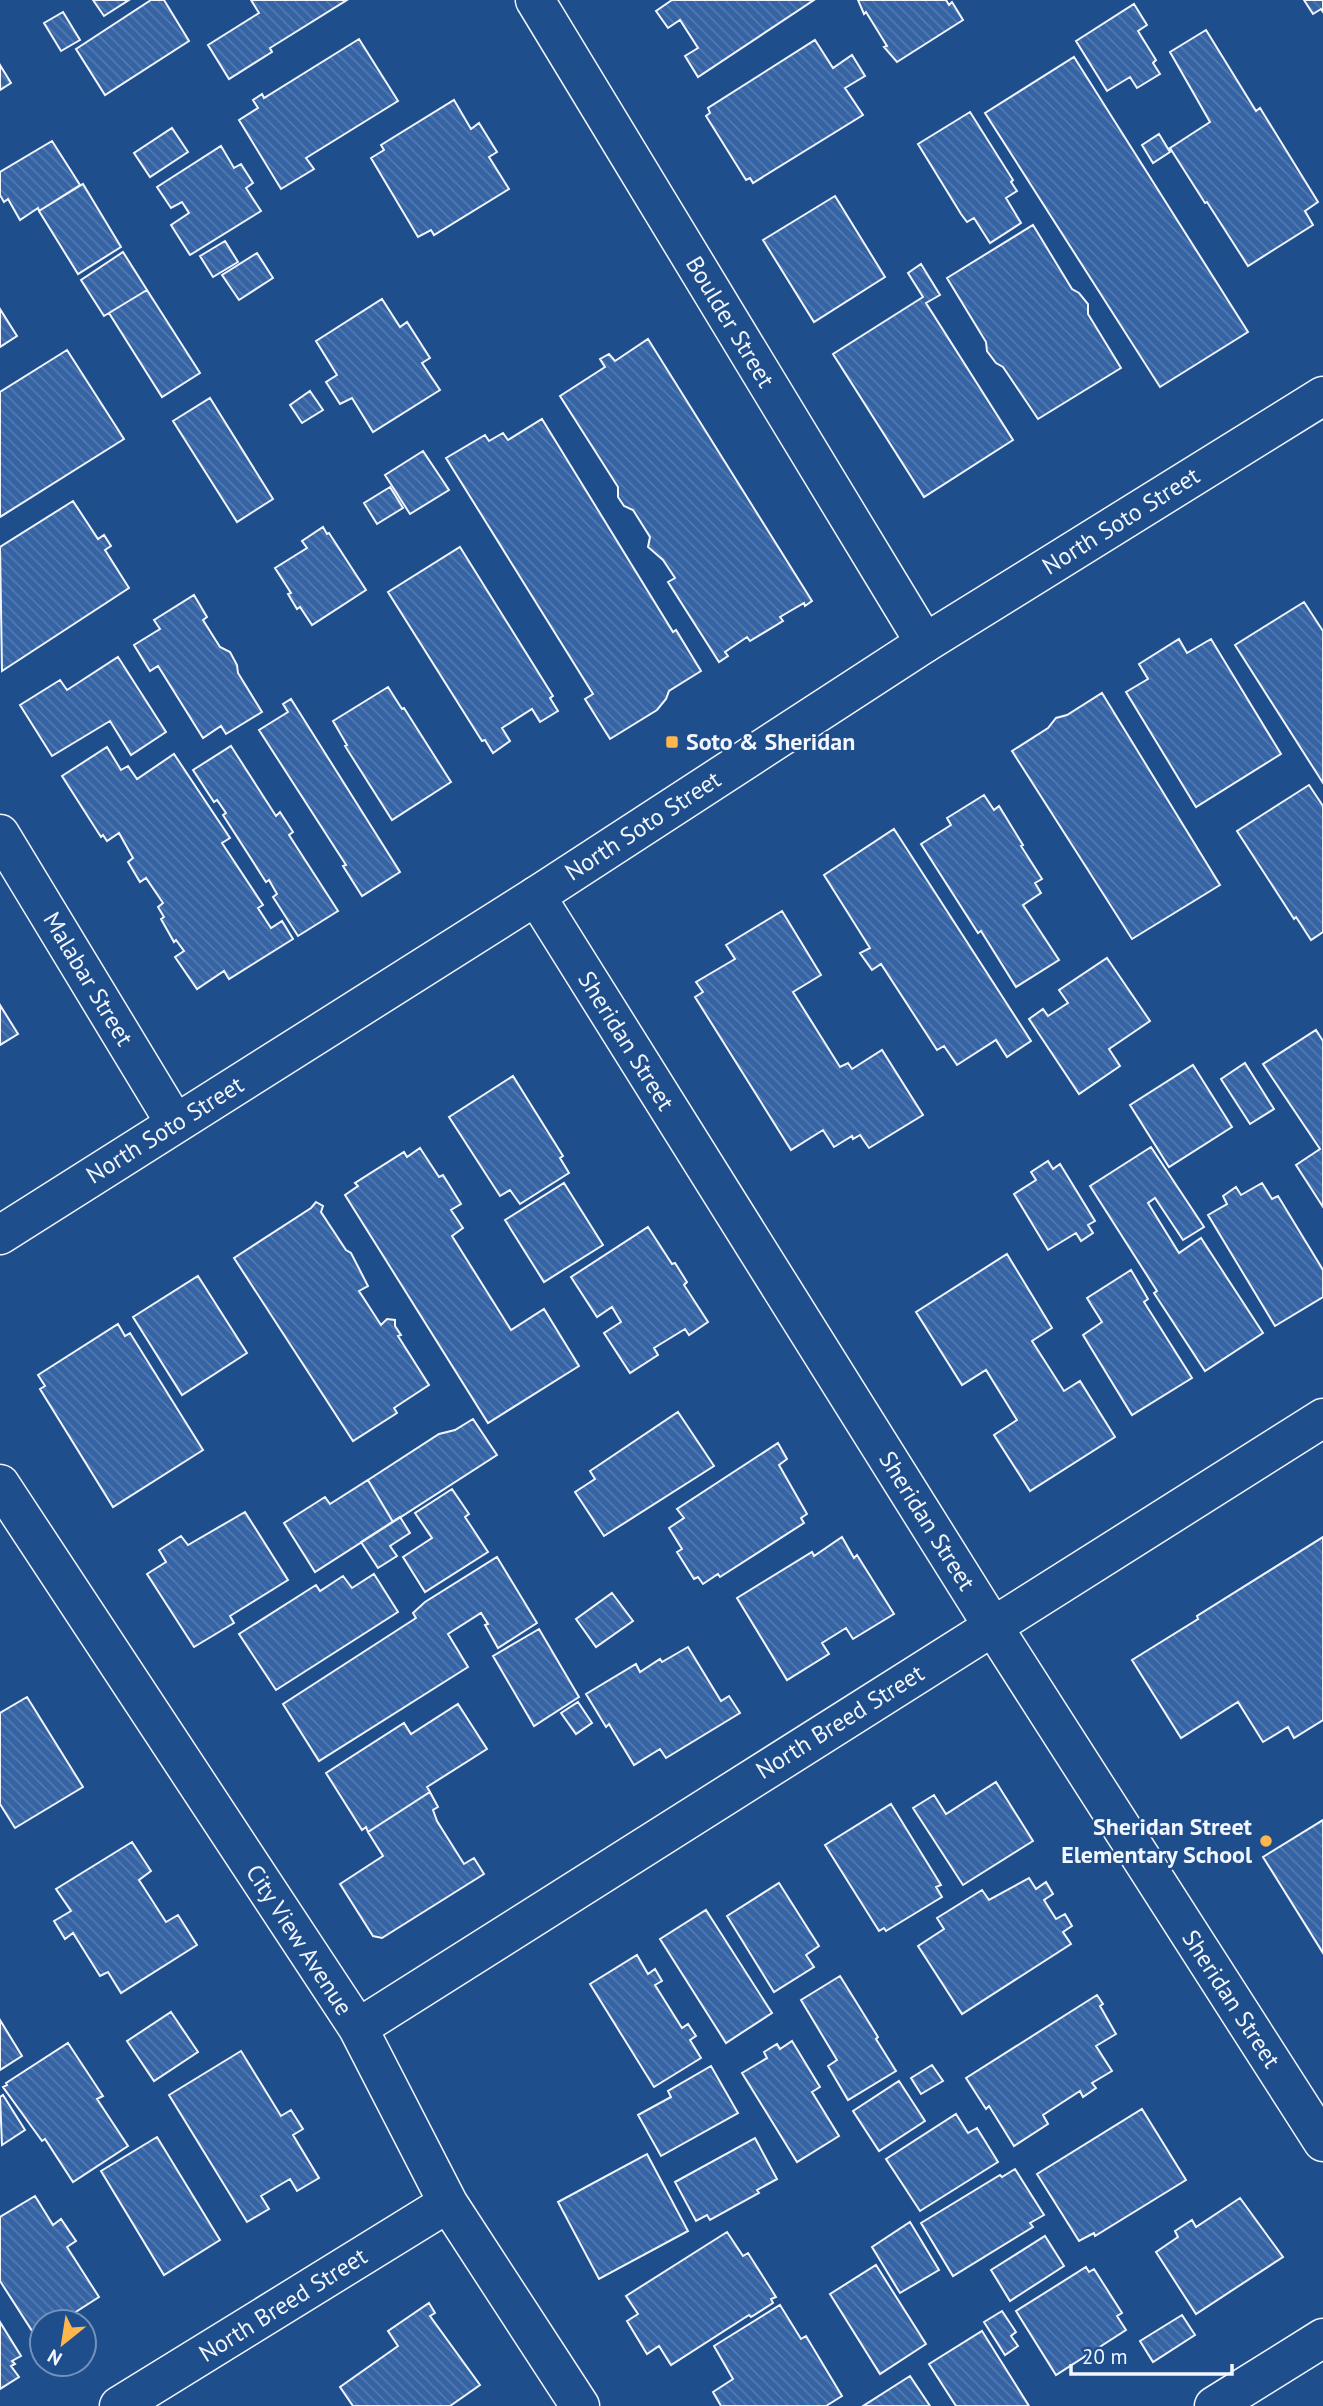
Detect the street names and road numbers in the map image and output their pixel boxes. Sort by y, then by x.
street label: Boulder Street [679,250,782,393]
street label: North Soto Street [1036,460,1205,581]
street label: North Soto Street [559,764,726,887]
street label: Malabar Street [36,906,140,1051]
street label: Sheridan Street [571,965,682,1116]
street label: North Soto Street [80,1069,249,1190]
street label: Sheridan Street [872,1445,983,1596]
street label: North Breed Street [750,1657,930,1786]
street label: City View Avenue [239,1858,360,2021]
street label: Sheridan Street [1175,1924,1288,2074]
street label: North Breed Street [193,2240,373,2369]

